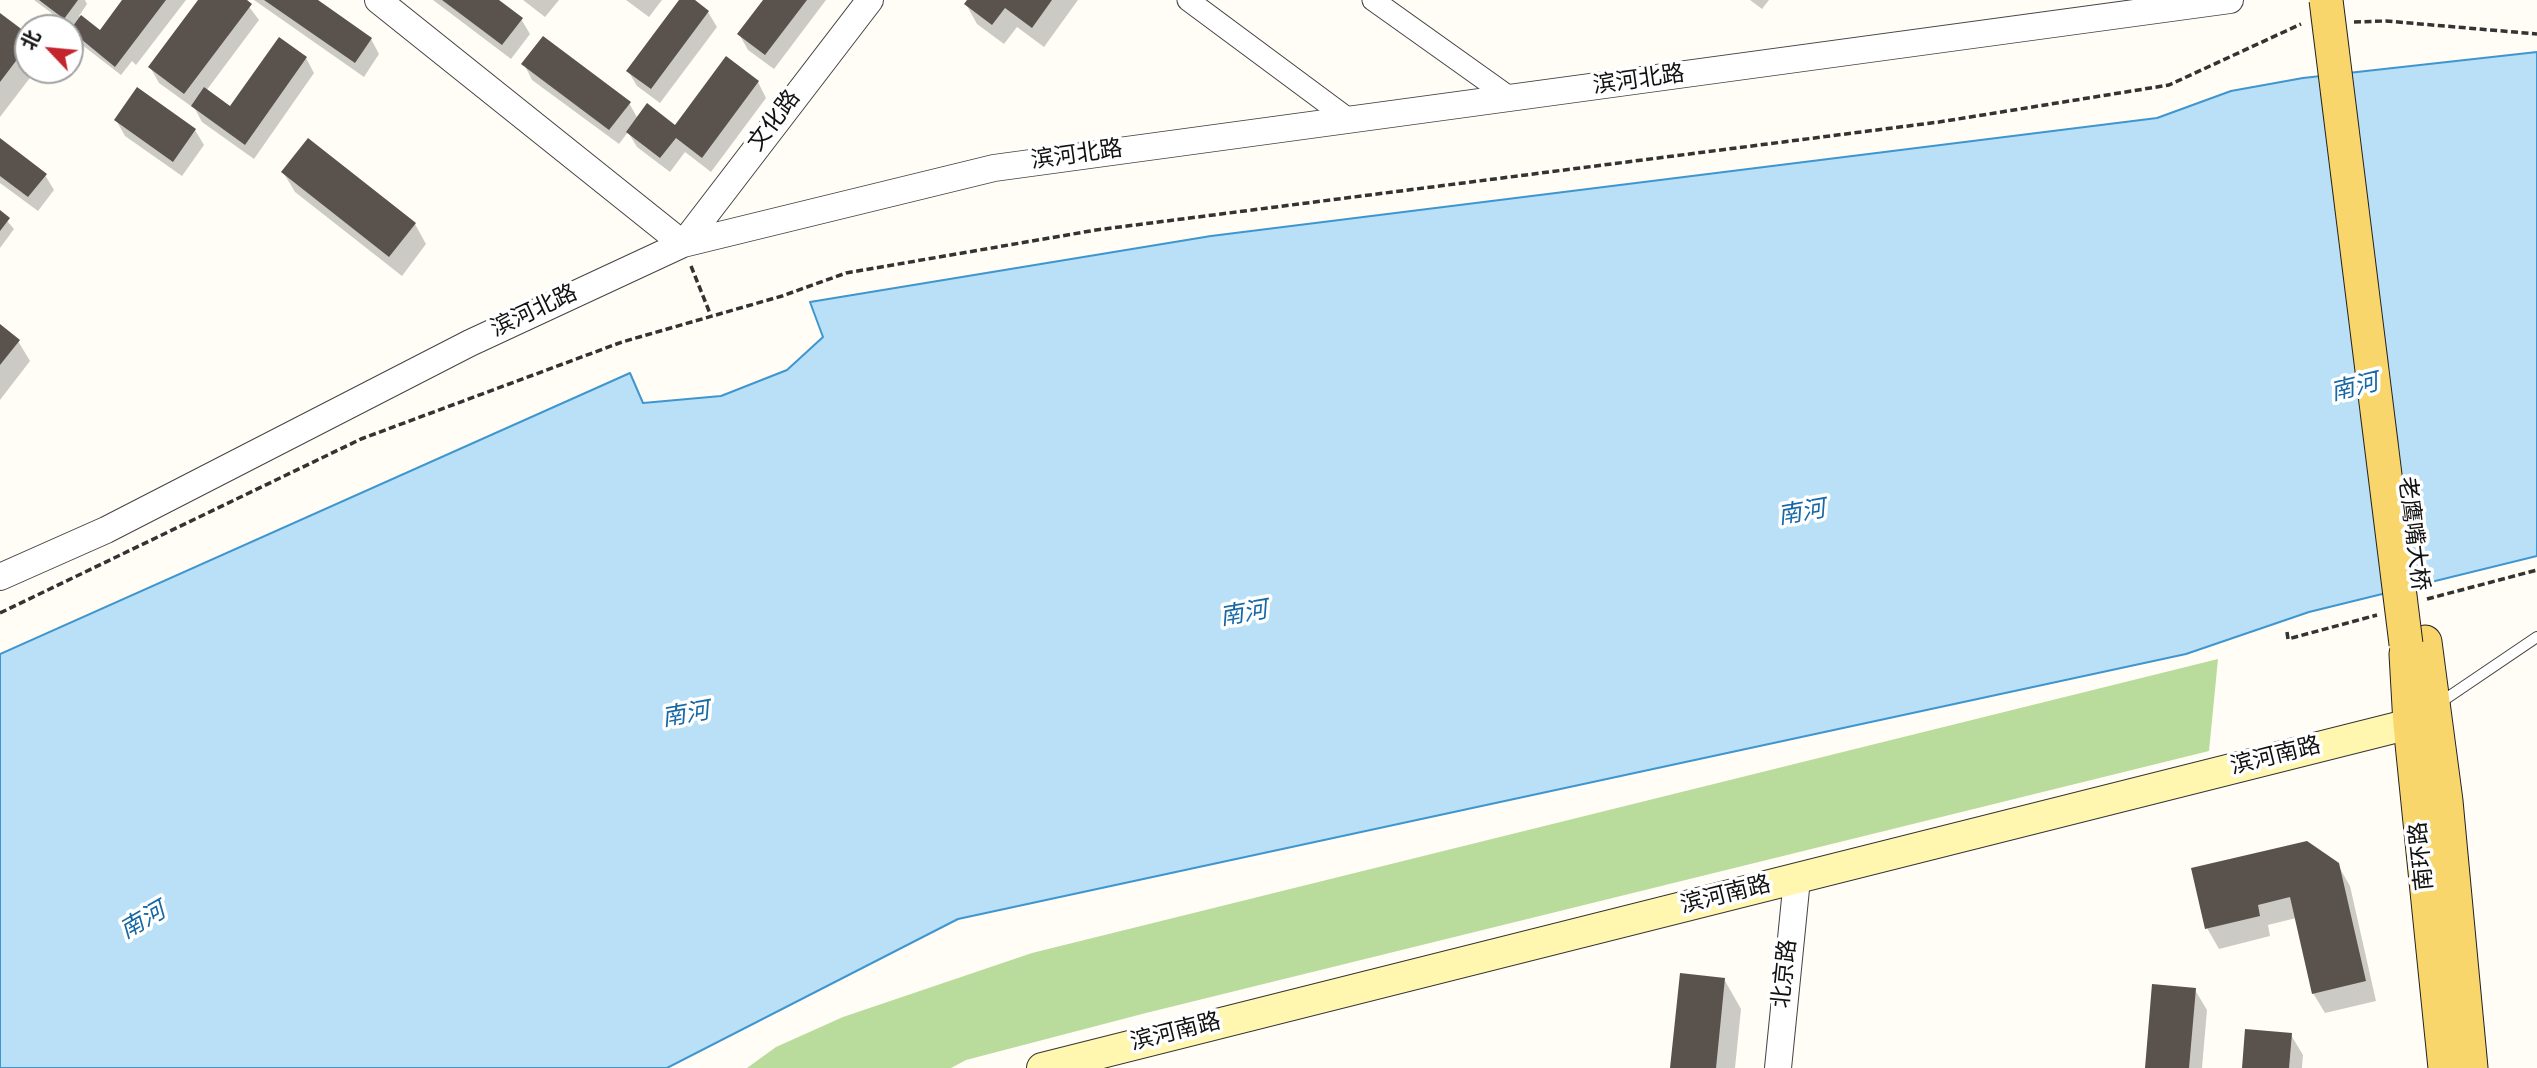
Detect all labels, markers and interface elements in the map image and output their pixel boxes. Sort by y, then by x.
north arrow [14,14,84,84]
text: 北 [14,26,49,55]
street label: 滨河北路 [1592,62,1686,102]
street label: 文化路 [744,86,808,158]
street label: 滨河北路 [1030,137,1124,177]
street label: 滨河北路 [487,281,583,345]
water label: 南河 [2328,370,2382,410]
street label: 老鹰嘴大桥 [2390,475,2432,593]
water label: 南河 [1776,497,1828,533]
water label: 南河 [1218,598,1270,634]
water label: 南河 [660,699,712,735]
street label: 滨河南路 [2228,733,2324,783]
street label: 南环路 [2407,820,2441,892]
street label: 滨河南路 [1678,872,1774,922]
water label: 南河 [116,899,172,947]
street label: 北京路 [1770,938,1804,1010]
street label: 滨河南路 [1128,1009,1224,1059]

